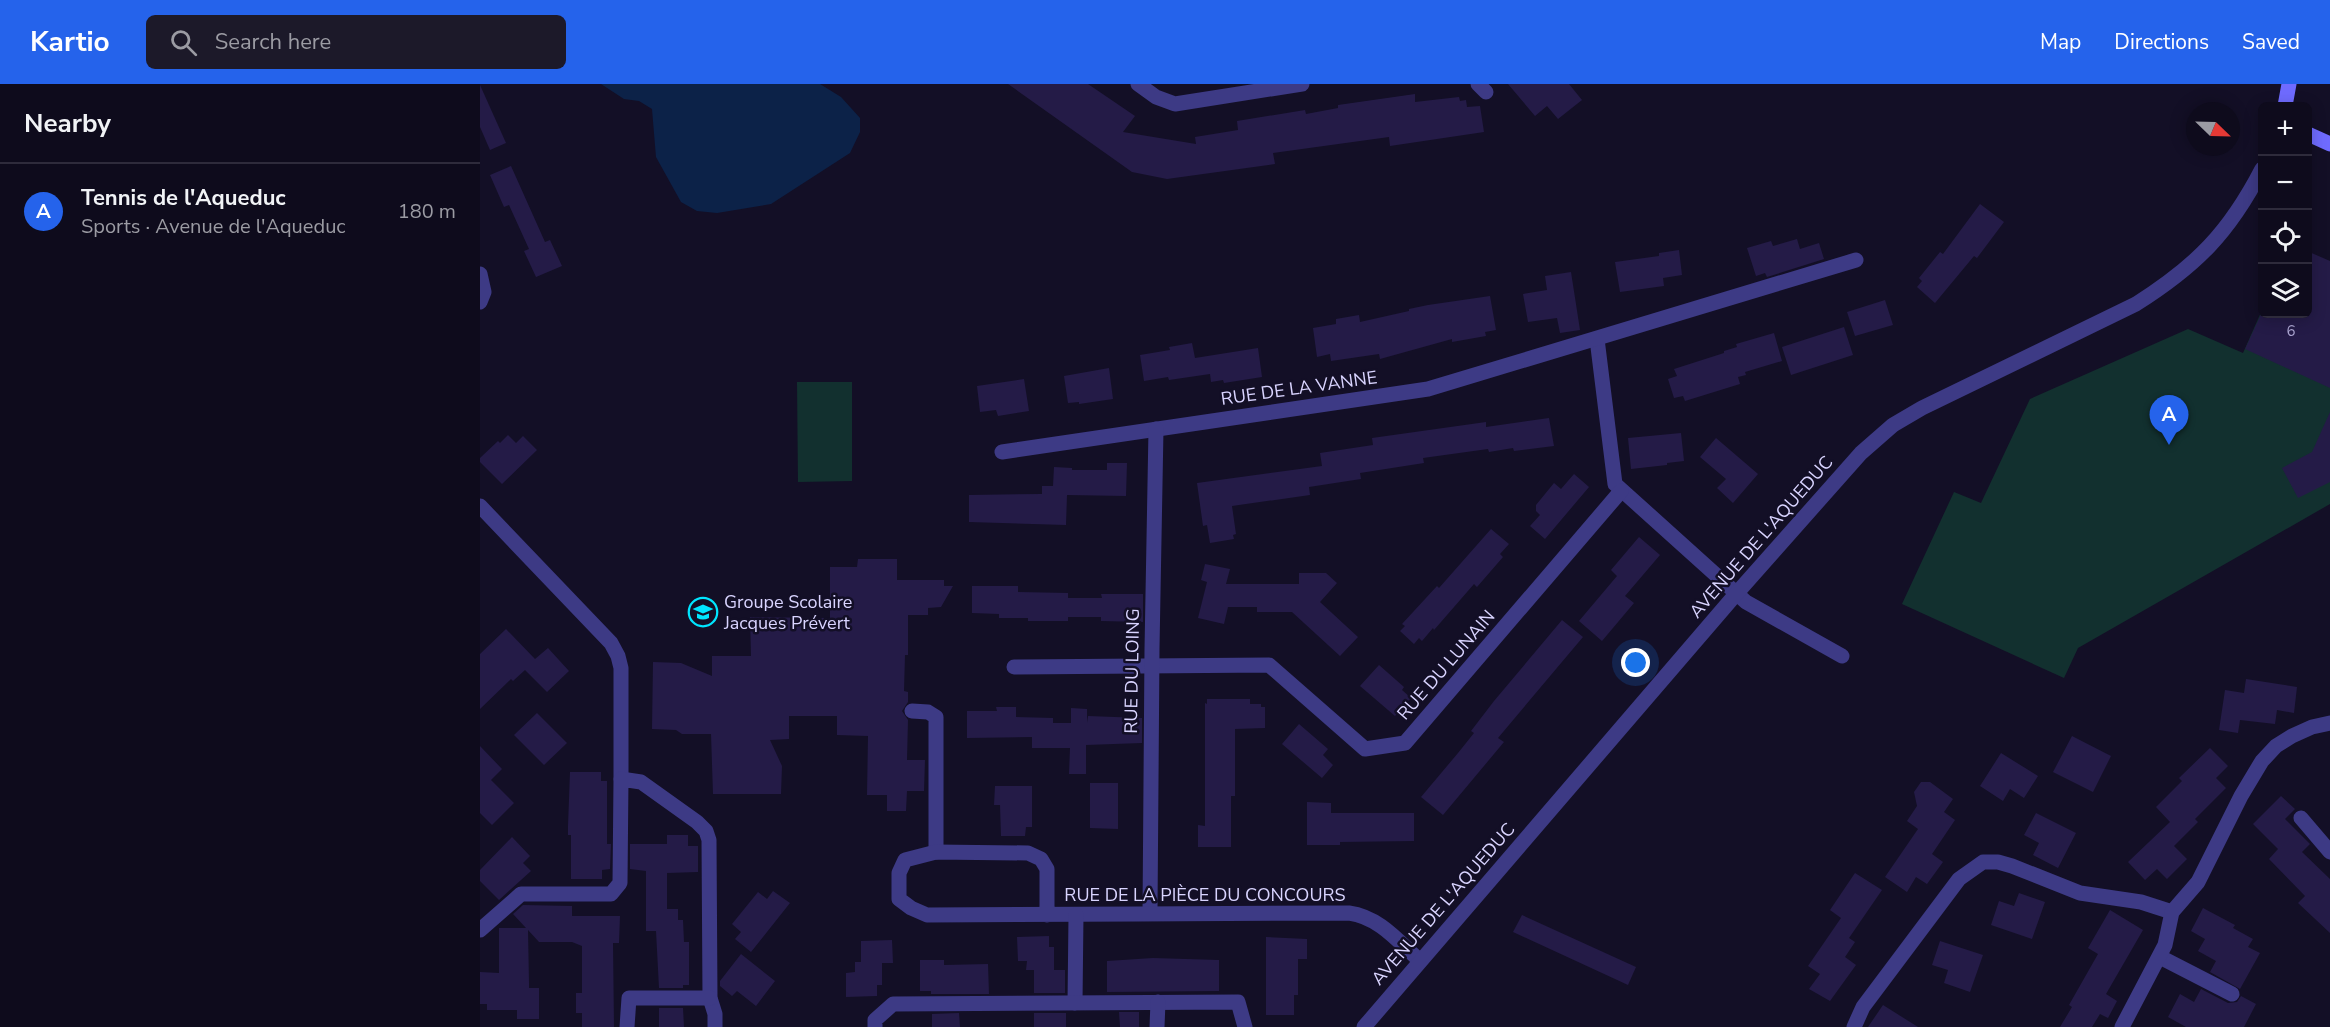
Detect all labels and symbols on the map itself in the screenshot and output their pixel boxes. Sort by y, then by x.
north arrow [2186,102,2240,156]
house number: 6 [2286,321,2296,341]
street label: RUE DE LA VANNE [1219,365,1379,411]
pin: A [2150,396,2188,445]
street label: AVENUE DE L'AQUEDUC [1684,451,1838,623]
place label: Groupe Scolaire Jacques Prévert [723,590,852,635]
school or university icon: Groupe Scolaire Jacques Prévert [687,596,719,628]
street label: RUE DU LUNAIN [1392,605,1500,725]
street label: RUE DU LOING [1119,608,1145,734]
your location [1621,648,1650,677]
street label: AVENUE DE L'AQUEDUC [1366,818,1520,990]
street label: RUE DE LA PIÈCE DU CONCOURS [1064,883,1346,907]

